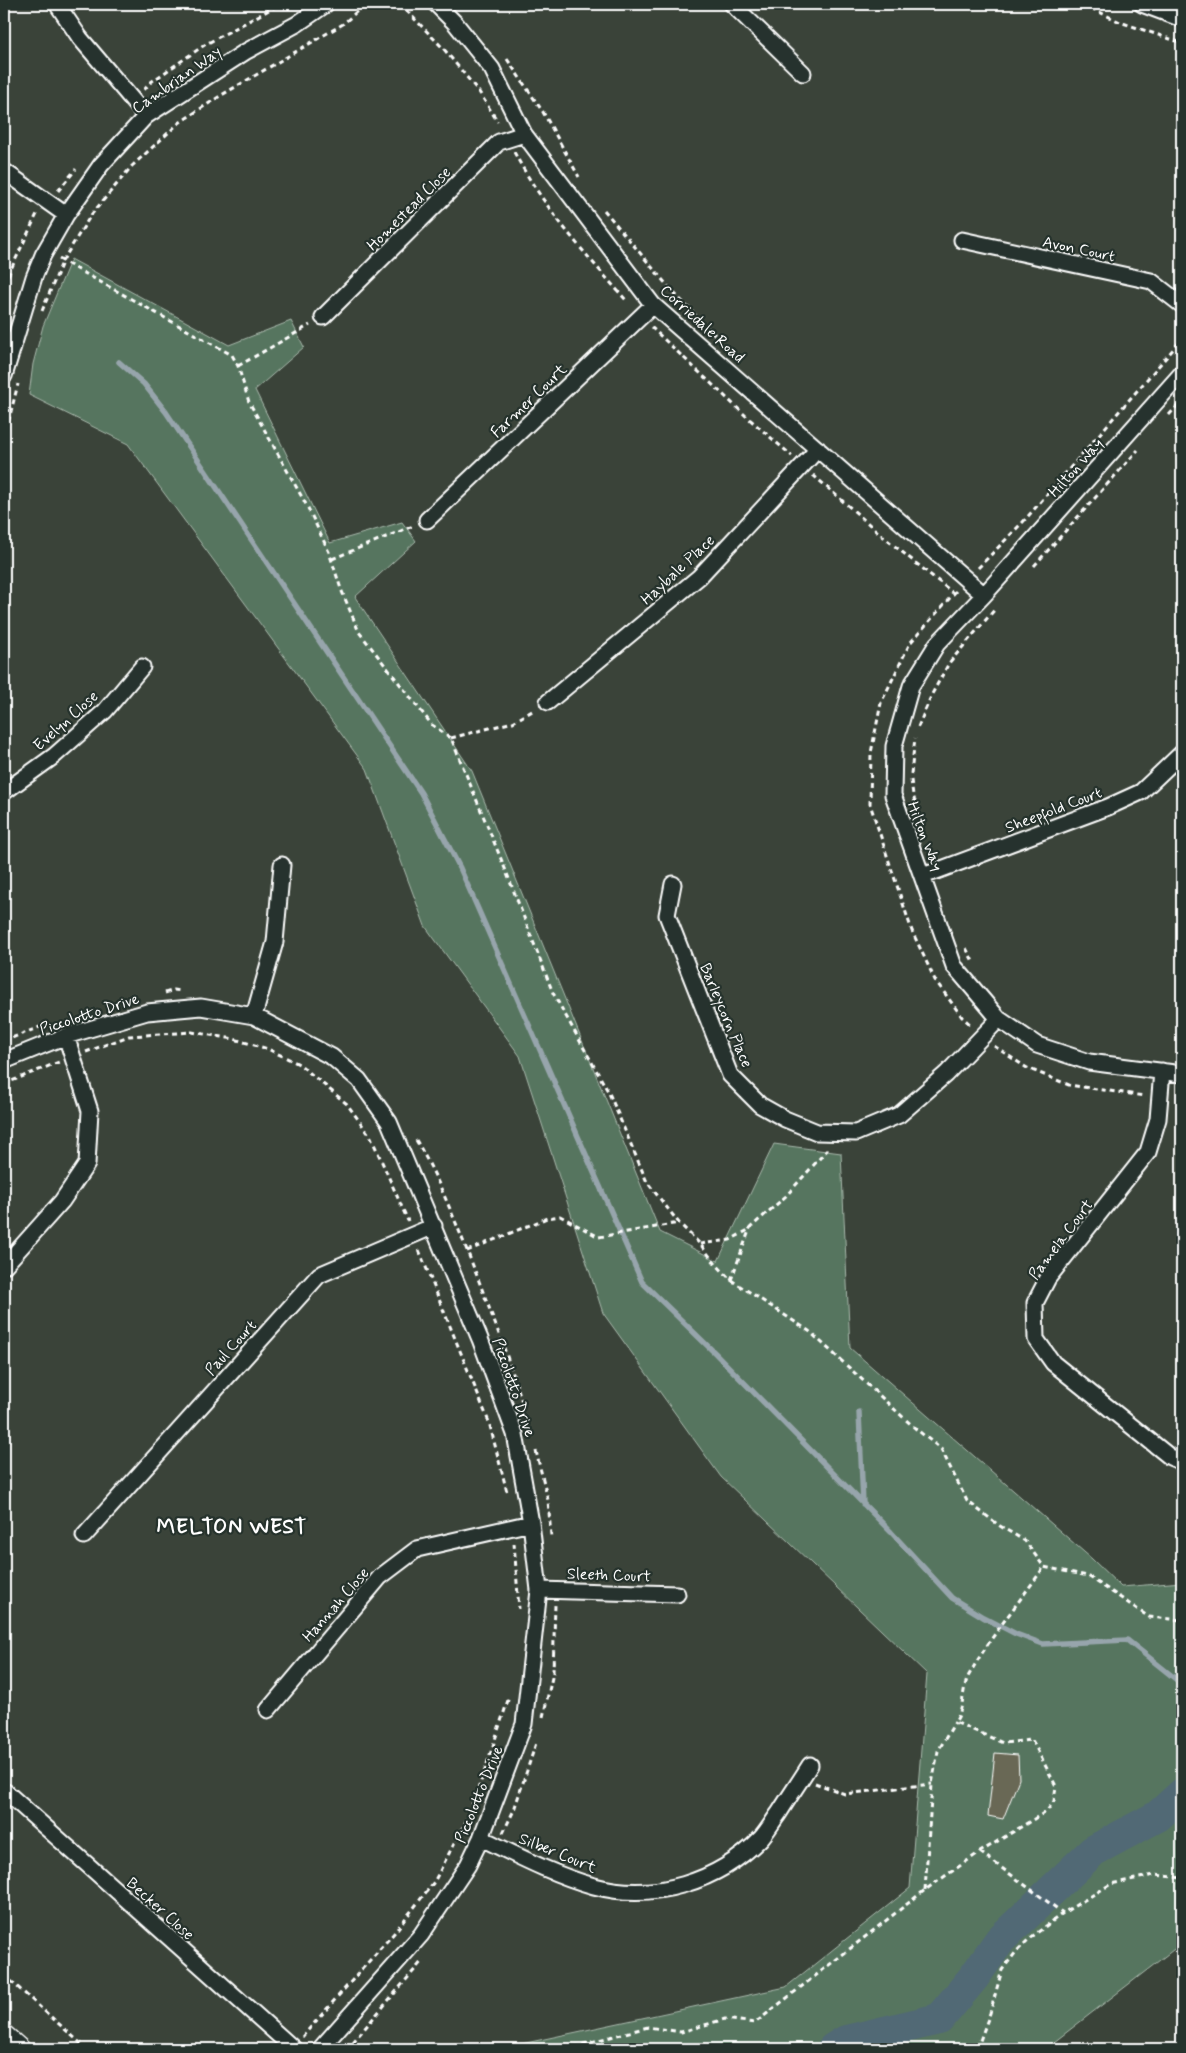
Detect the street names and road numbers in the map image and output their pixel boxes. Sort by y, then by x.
street label: Cambrian Way [128,42,226,119]
street label: Homestead Close [362,162,456,256]
street label: Avon Court [1040,232,1117,267]
street label: Corriedale Road [655,280,749,368]
street label: Farmer Court [486,359,572,443]
street label: Hilton Way [1044,434,1108,502]
street label: Haybale Place [637,530,720,610]
street label: Evelyn Close [29,686,103,756]
street label: Sheepfold Court [1002,782,1106,840]
street label: Hilton Way [902,799,947,874]
street label: Barleycorn Place [694,960,757,1071]
street label: Piccolotto Drive [37,988,142,1040]
street label: Pamela Court [1024,1195,1099,1284]
street label: Paul Court [201,1316,262,1380]
street label: Piccolotto Drive [487,1335,541,1440]
street label: Hannah Close [298,1563,374,1647]
street label: Sleeth Court [567,1564,652,1587]
street label: Piccolotto Drive [450,1742,509,1847]
street label: Silber Court [515,1828,600,1879]
street label: Becker Close [122,1873,198,1945]

